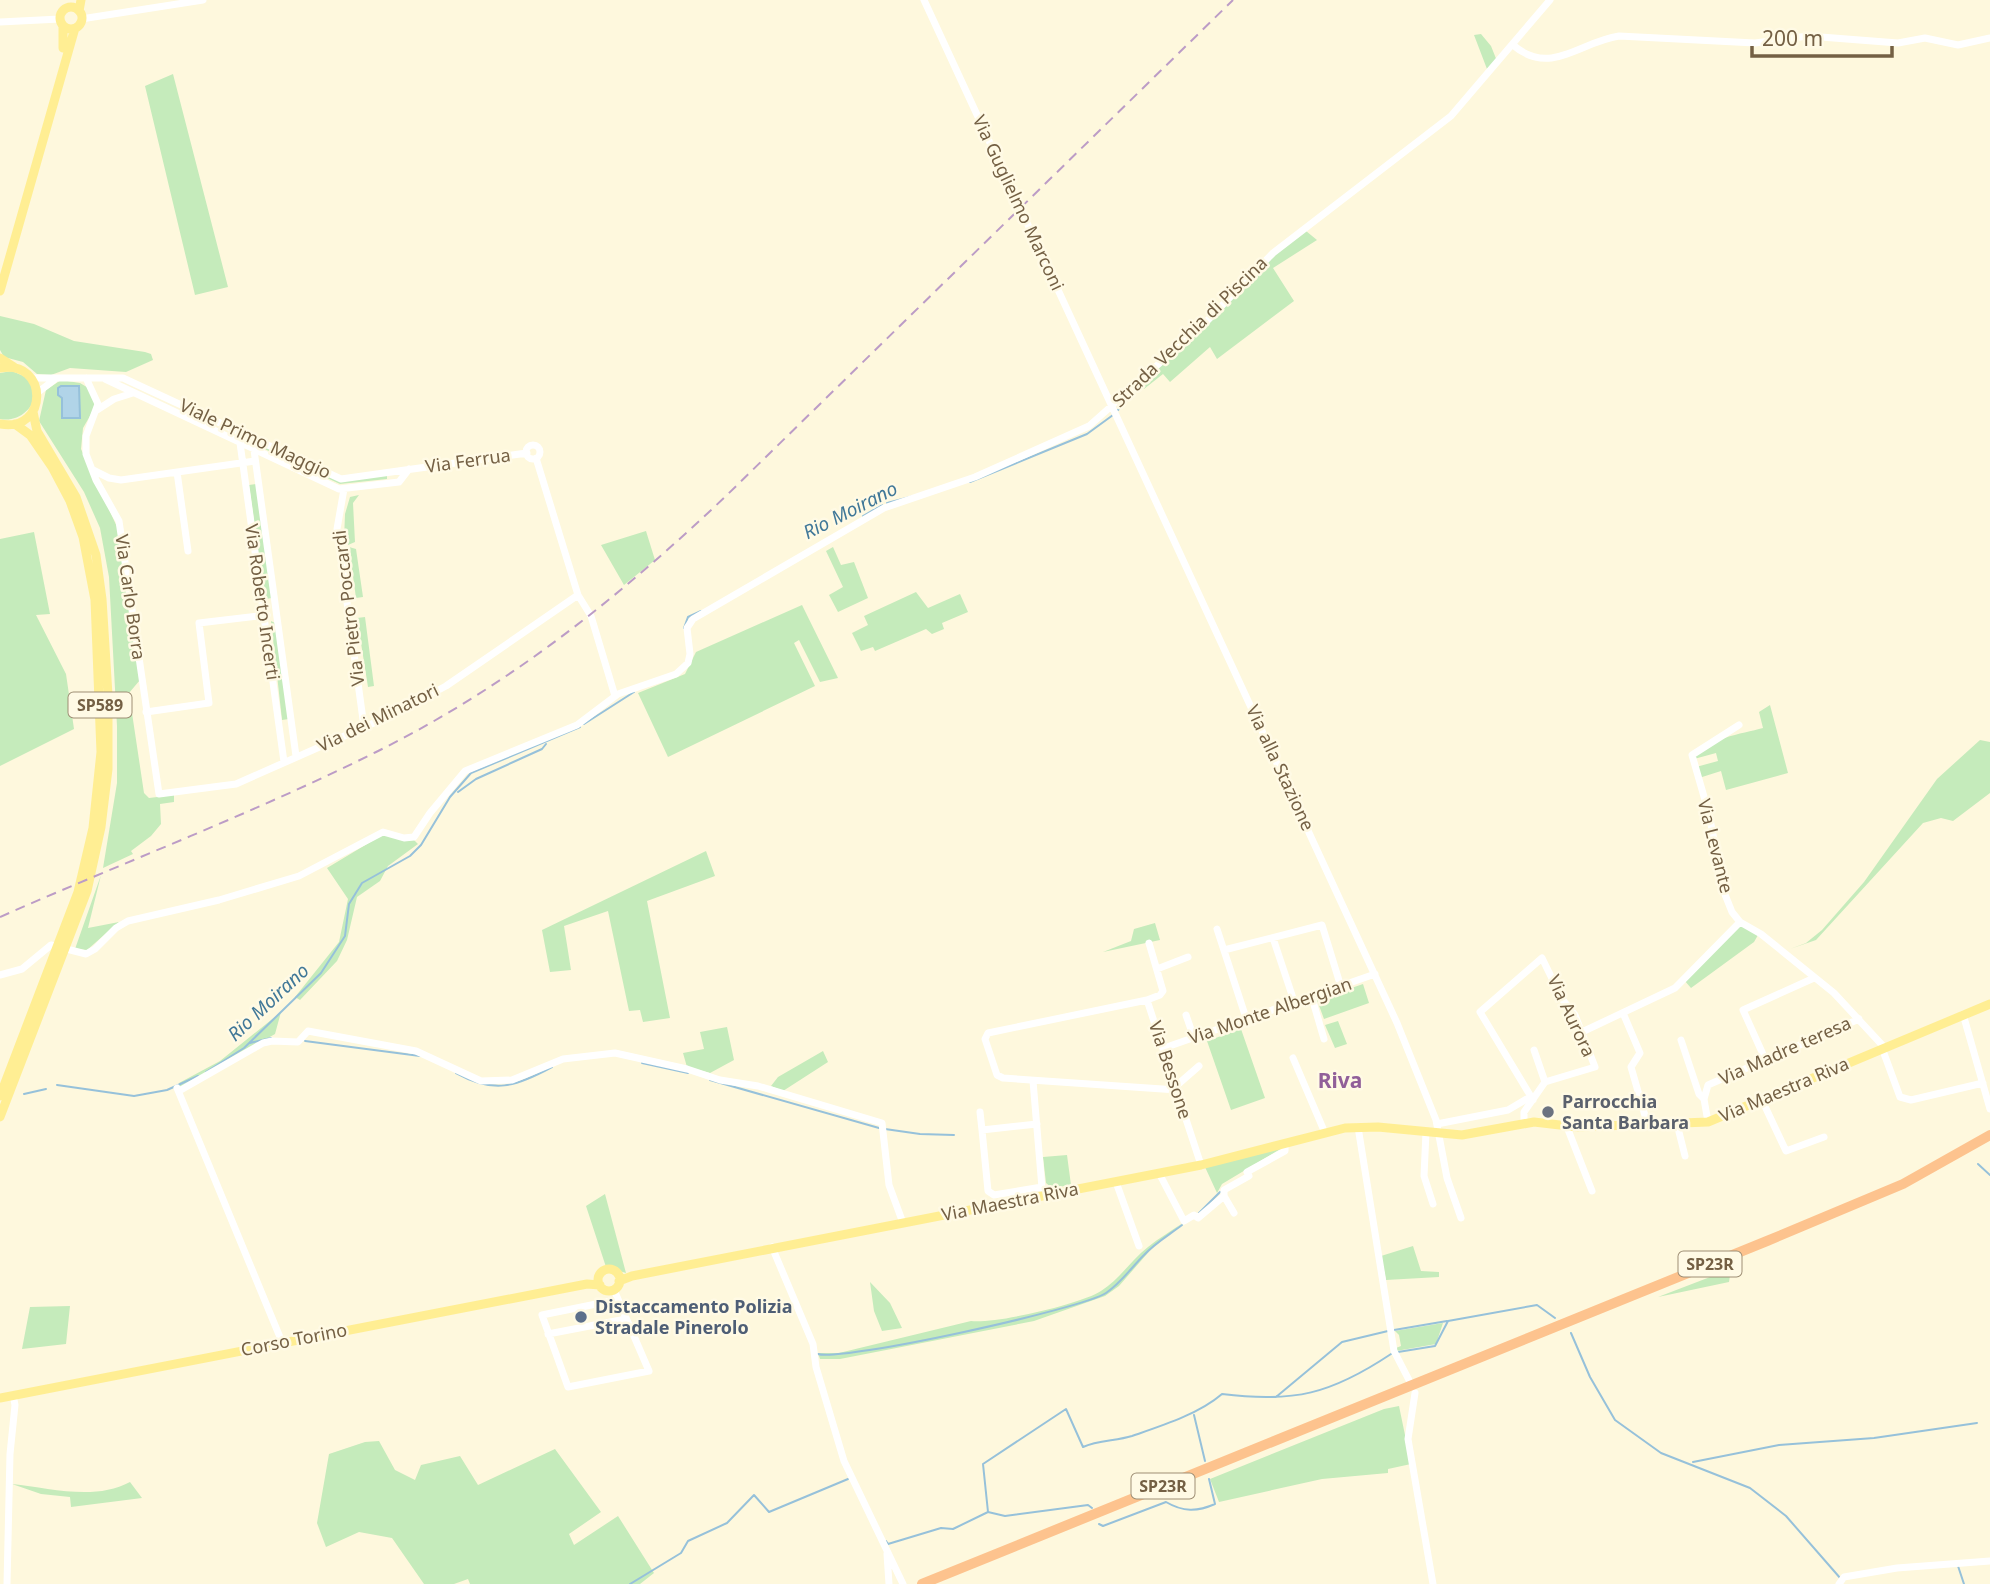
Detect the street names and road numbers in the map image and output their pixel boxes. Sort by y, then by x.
street label: Via Guglielmo Marconi [968,111,1070,294]
street label: Strada Vecchia di Piscina [1107,251,1272,412]
street label: Viale Primo Maggio [176,392,335,484]
street label: Via Ferrua [424,442,512,478]
street label: Via Roberto Incerti [240,522,286,682]
street label: Via Pietro Poccardi [327,529,369,687]
street label: Via Carlo Borra [110,533,152,661]
street label: Via dei Minatori [313,677,442,757]
road number: SP589 [68,692,132,718]
street label: Via alla Stazione [1241,701,1321,834]
street label: Via Levante [1693,796,1739,895]
street label: Via Monte Albergian [1185,971,1355,1049]
street label: Via Aurora [1542,971,1601,1061]
street label: Via Madre teresa [1715,1010,1854,1090]
street label: Via Bessone [1144,1018,1198,1122]
street label: Via Maestra Riva [1715,1051,1852,1127]
street label: Via Maestra Riva [939,1176,1080,1226]
road number: SP23R [1678,1252,1742,1276]
street label: Corso Torino [239,1317,349,1361]
road number: SP23R [1132,1474,1194,1498]

